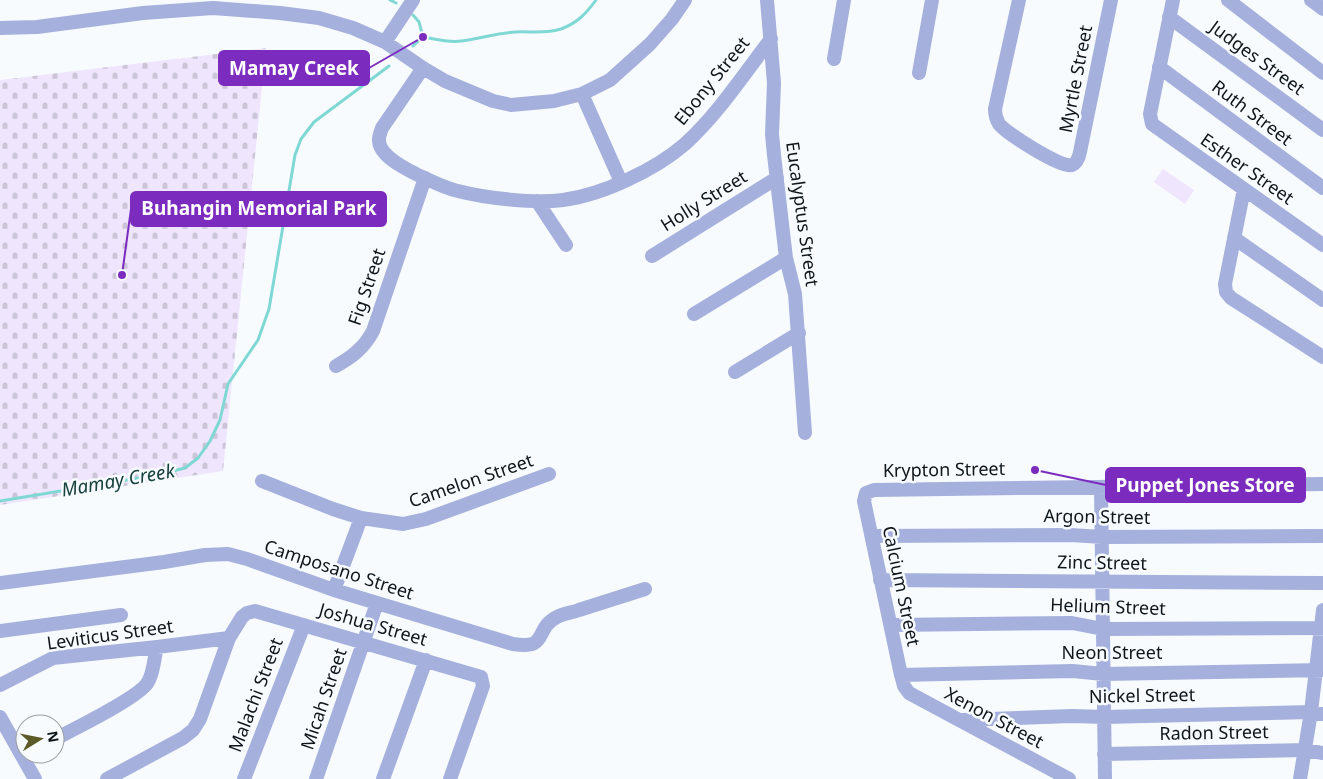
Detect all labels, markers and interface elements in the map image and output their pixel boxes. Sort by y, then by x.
street label: Judges Street [1204,13,1310,100]
street label: Myrtle Street [1053,22,1097,135]
street label: Ebony Street [668,31,755,130]
callout: Mamay Creek [219,51,369,85]
text: Mamay Creek [229,55,359,81]
street label: Ruth Street [1207,74,1298,151]
street label: Esther Street [1196,127,1299,209]
street label: Eucalyptus Street [781,140,825,288]
street label: Holly Street [656,164,752,236]
callout: Buhangin Memorial Park [131,192,386,226]
text: Buhangin Memorial Park [141,195,377,221]
street label: Fig Street [342,244,391,328]
street label: Camelon Street [405,447,537,513]
street label: Krypton Street [883,456,1006,482]
water label: Mamay Creek [59,457,177,503]
callout: Puppet Jones Store [1106,468,1305,502]
text: Puppet Jones Store [1115,472,1295,498]
street label: Argon Street [1043,503,1151,529]
street label: Calcium Street [878,523,927,649]
street label: Camposano Street [261,534,418,605]
street label: Zinc Street [1057,549,1148,575]
street label: Helium Street [1050,592,1167,620]
street label: Joshua Street [314,597,431,651]
street label: Leviticus Street [45,613,175,655]
street label: Malachi Street [222,634,288,755]
street label: Neon Street [1062,640,1163,664]
street label: Micah Street [294,644,352,753]
street label: Xenon Street [941,681,1049,753]
street label: Nickel Street [1089,682,1196,708]
north arrow [15,714,65,764]
street label: Radon Street [1159,719,1269,745]
text: N [43,729,64,744]

